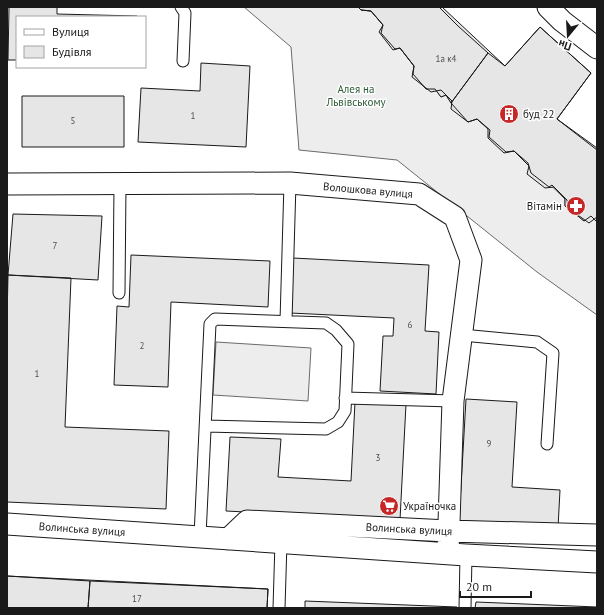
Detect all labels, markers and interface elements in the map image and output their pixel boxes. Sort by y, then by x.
legend [16,16,146,68]
north arrow [548,16,588,56]
text: Вулиця [52,24,89,39]
text: Пн [557,37,573,54]
text: Будівля [52,44,91,59]
house number: 1а к4 [436,53,457,64]
park label: Алея на Львівському [325,82,386,109]
building icon: буд 22 [498,103,520,125]
place label: буд 22 [523,107,555,121]
house number: 1 [191,110,196,121]
house number: 5 [71,115,76,126]
street label: Волошкова вулиця [323,179,413,201]
pharmacy icon: Вітамін [565,195,587,217]
place label: Вітамін [527,199,562,213]
house number: 7 [53,240,58,251]
house number: 6 [408,319,413,330]
house number: 2 [140,340,145,351]
house number: 1 [35,368,40,379]
house number: 9 [487,438,492,449]
house number: 3 [376,452,381,463]
supermarket icon: Україночка [378,495,400,517]
place label: Україночка [403,499,456,513]
street label: Волинська вулиця [38,519,126,539]
street label: Волинська вулиця [365,520,453,538]
scale bar [460,573,531,599]
text: 20 m [466,579,492,594]
house number: 17 [132,593,142,604]

